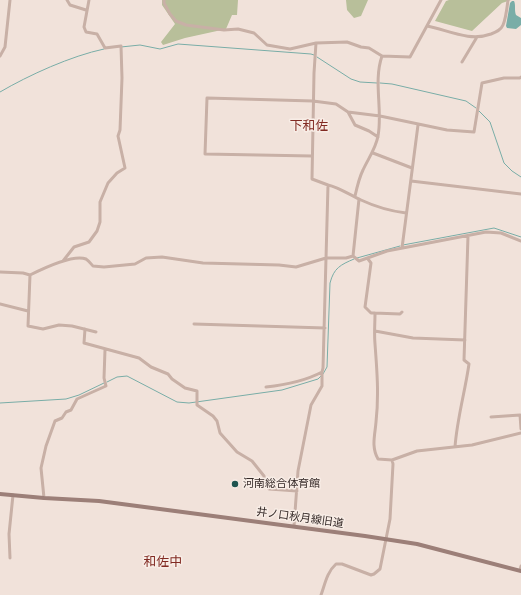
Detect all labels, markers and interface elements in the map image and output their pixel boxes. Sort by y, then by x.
district label: 下和佐 [290,118,328,134]
place label: 河南総合体育館 [243,477,320,491]
marker: 河南総合体育館 [230,479,240,489]
street label: 井ノ口秋月線旧道 [256,505,344,531]
district label: 和佐中 [144,554,182,570]

